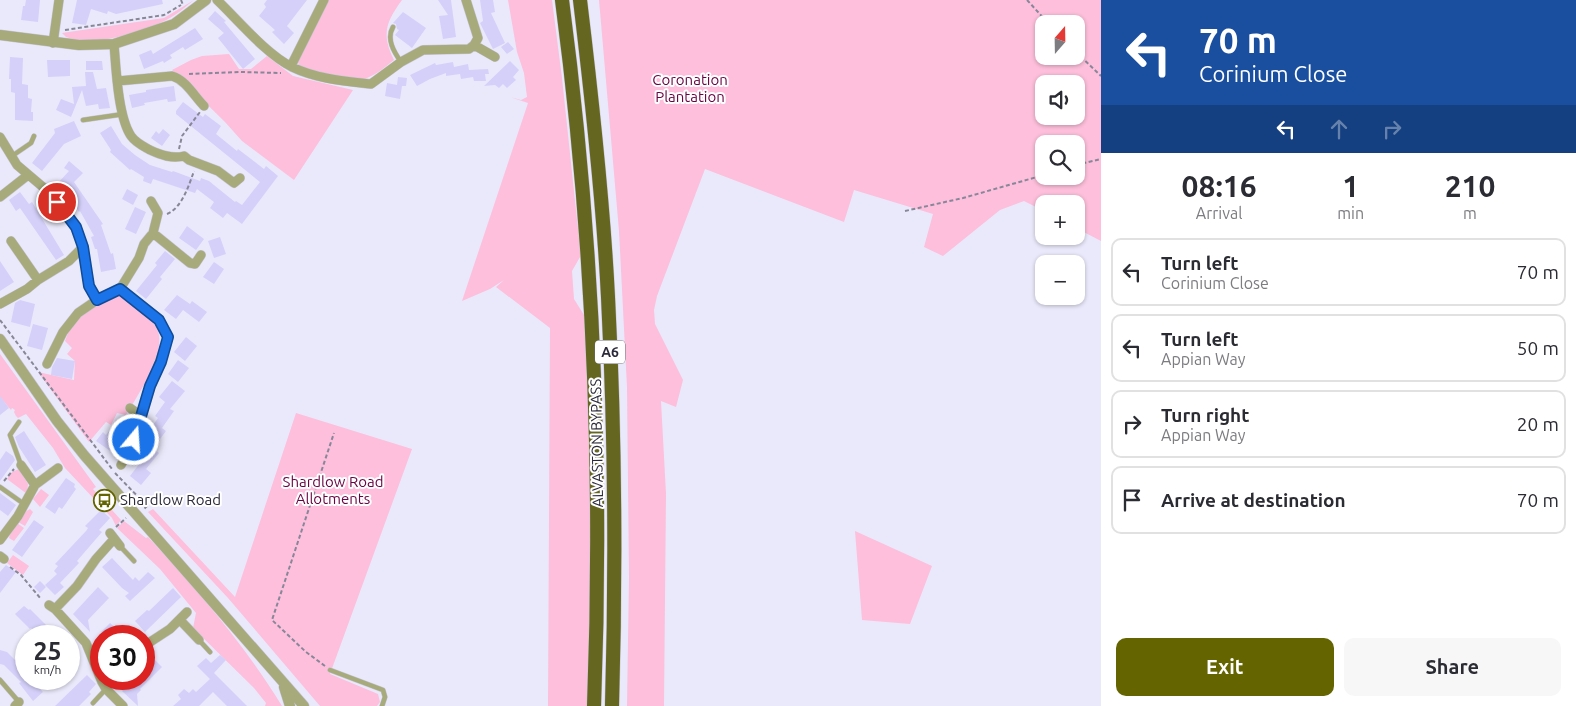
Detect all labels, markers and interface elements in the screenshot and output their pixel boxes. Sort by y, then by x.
north arrow [1035,15,1085,65]
map controls [1035,15,1085,305]
icon: left [1116,20,1181,85]
text: 70 m [1199,20,1277,60]
text: Corinium Close [1199,61,1347,86]
park label: Coronation Plantation [652,71,728,105]
button: sound [1035,75,1085,125]
icon: left [1272,115,1300,143]
icon: ahead [1325,115,1353,143]
icon: right [1378,115,1406,143]
button: search [1035,135,1085,185]
text: 08:16 [1182,169,1257,203]
text: 1 [1342,169,1359,203]
text: 210 [1445,169,1495,203]
pin [36,181,78,223]
icon: arrive [43,188,71,216]
button: + [1035,195,1085,245]
text: Arrival [1196,204,1242,222]
text: min [1337,204,1364,222]
text: m [1463,204,1477,222]
text: Turn left [1161,252,1239,274]
button: − [1035,255,1085,305]
icon: left [1118,258,1146,286]
text: 70 m [1517,261,1559,283]
text: Corinium Close [1161,274,1269,292]
text: Turn left [1161,328,1239,350]
icon: left [1118,334,1146,362]
text: 50 m [1517,337,1559,359]
road number: A6 [595,341,625,364]
text: Appian Way [1161,350,1245,368]
street label: ALVASTON BYPASS [587,378,606,507]
text: Turn right [1161,404,1249,426]
icon: right [1118,410,1146,438]
position arrow [107,413,159,465]
text: 20 m [1517,413,1559,435]
text: Appian Way [1161,426,1245,444]
park label: Shardlow Road Allotments [283,473,383,507]
icon: arrive [1118,486,1146,514]
bus stop icon: Shardlow Road [92,488,116,512]
text: Arrive at destination [1161,489,1346,511]
text: 70 m [1517,489,1559,511]
place label: Shardlow Road [120,491,221,508]
speed limit sign: 30 [90,625,155,690]
text: 25 [33,637,62,665]
button: Exit [1116,638,1334,696]
button: Share [1344,638,1561,696]
text: km/h [34,663,61,676]

